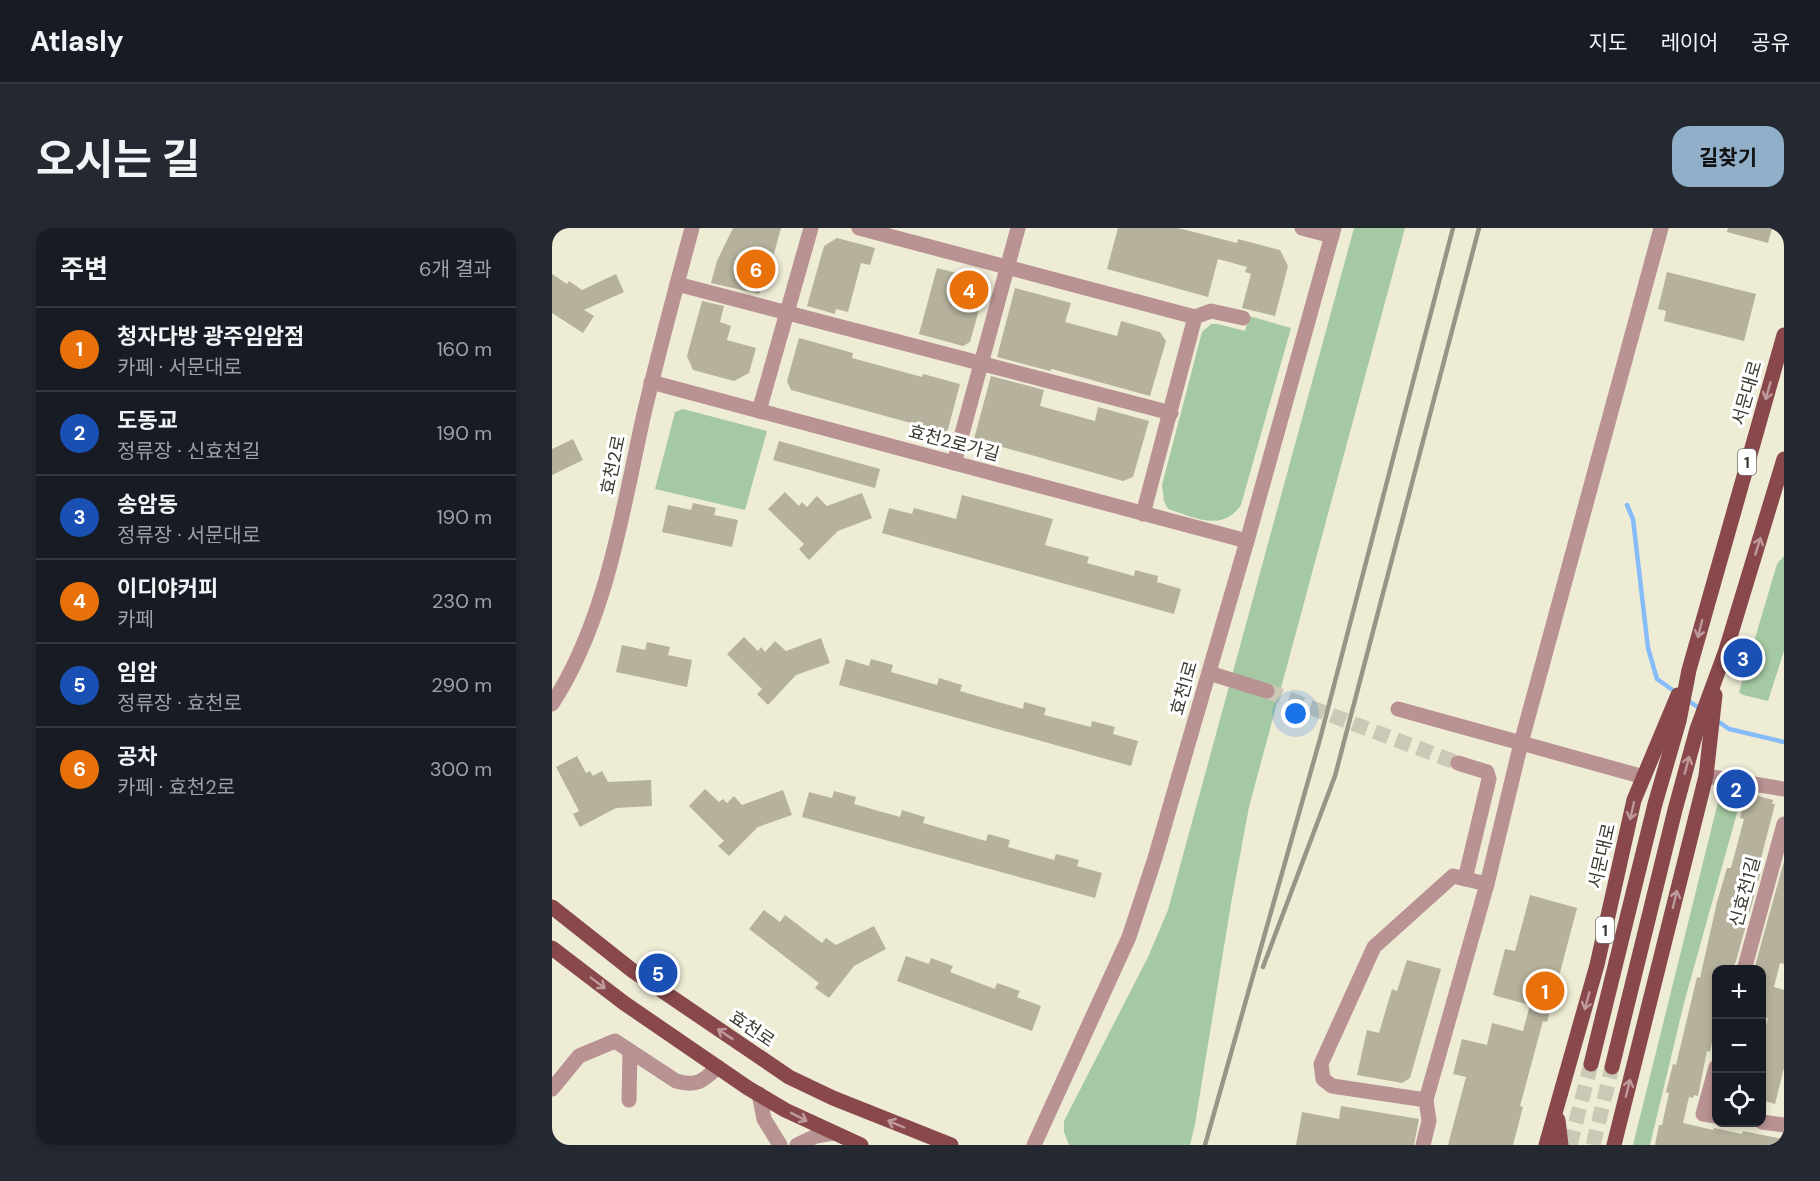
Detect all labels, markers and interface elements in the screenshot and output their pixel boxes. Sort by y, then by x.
text: Atlasly [30,23,124,60]
text: 지도 [1589,29,1627,57]
text: 레이어 [1660,29,1718,57]
text: 공유 [1751,29,1790,57]
button: 길찾기 [1672,126,1784,187]
text: 오시는 길 [36,132,200,187]
pin: 6 [736,246,776,291]
text: 주변 [60,252,108,286]
text: 6개 결과 [419,256,492,282]
pin: 4 [950,268,988,312]
text: 청자다방 광주임암점 [117,322,304,351]
text: 1 [76,336,83,362]
text: 160 m [436,336,492,362]
text: 카페 · 서문대로 [117,354,242,380]
street label: 서문대로 [1726,358,1768,428]
one-way arrow [1762,381,1773,400]
text: 도동교 [117,406,178,435]
street label: 효천2로가길 [906,419,1002,467]
text: 2 [74,420,85,446]
text: 190 m [436,420,492,446]
street label: 효천2로 [595,433,631,497]
text: 정류장 · 신효천길 [117,438,260,464]
road number: 1 [1738,449,1756,475]
text: 송암동 [117,490,178,519]
text: 3 [73,504,86,530]
text: 190 m [436,504,492,530]
text: 정류장 · 서문대로 [117,522,260,548]
one-way arrow [1753,537,1764,556]
text: 이디야커피 [117,574,218,603]
text: 4 [73,588,86,614]
text: 230 m [432,588,492,614]
text: 카페 [117,606,154,632]
one-way arrow [1694,619,1706,638]
pin: 3 [1724,636,1762,680]
text: 임암 [117,658,157,687]
street label: 효천1로 [1165,658,1203,718]
text: 5 [73,672,86,698]
text: 290 m [431,672,492,698]
text: 정류장 · 효천로 [117,690,242,716]
your location [1281,699,1310,728]
text: 공차 [117,742,157,771]
text: 6 [73,756,86,782]
text: 300 m [430,756,492,782]
one-way arrow [1682,756,1693,775]
pin: 2 [1716,766,1756,812]
text: 카페 · 효천2로 [117,774,235,800]
one-way arrow [1625,801,1637,820]
street label: 서문대로 [1583,821,1621,891]
street label: 신효천1길 [1724,854,1766,930]
one-way arrow [1670,890,1682,909]
road number: 1 [1596,917,1614,943]
pin: 5 [638,950,678,996]
map controls [1712,965,1766,1127]
button: + [1712,965,1766,1019]
pin: 1 [1526,968,1564,1014]
one-way arrow [590,977,606,990]
one-way arrow [1581,991,1592,1010]
street label: 효천로 [725,1005,779,1053]
button: − [1712,1019,1766,1073]
one-way arrow [717,1028,733,1040]
button: locate [1712,1073,1766,1127]
one-way arrow [1623,1079,1635,1098]
one-way arrow [790,1112,808,1124]
one-way arrow [888,1118,906,1129]

